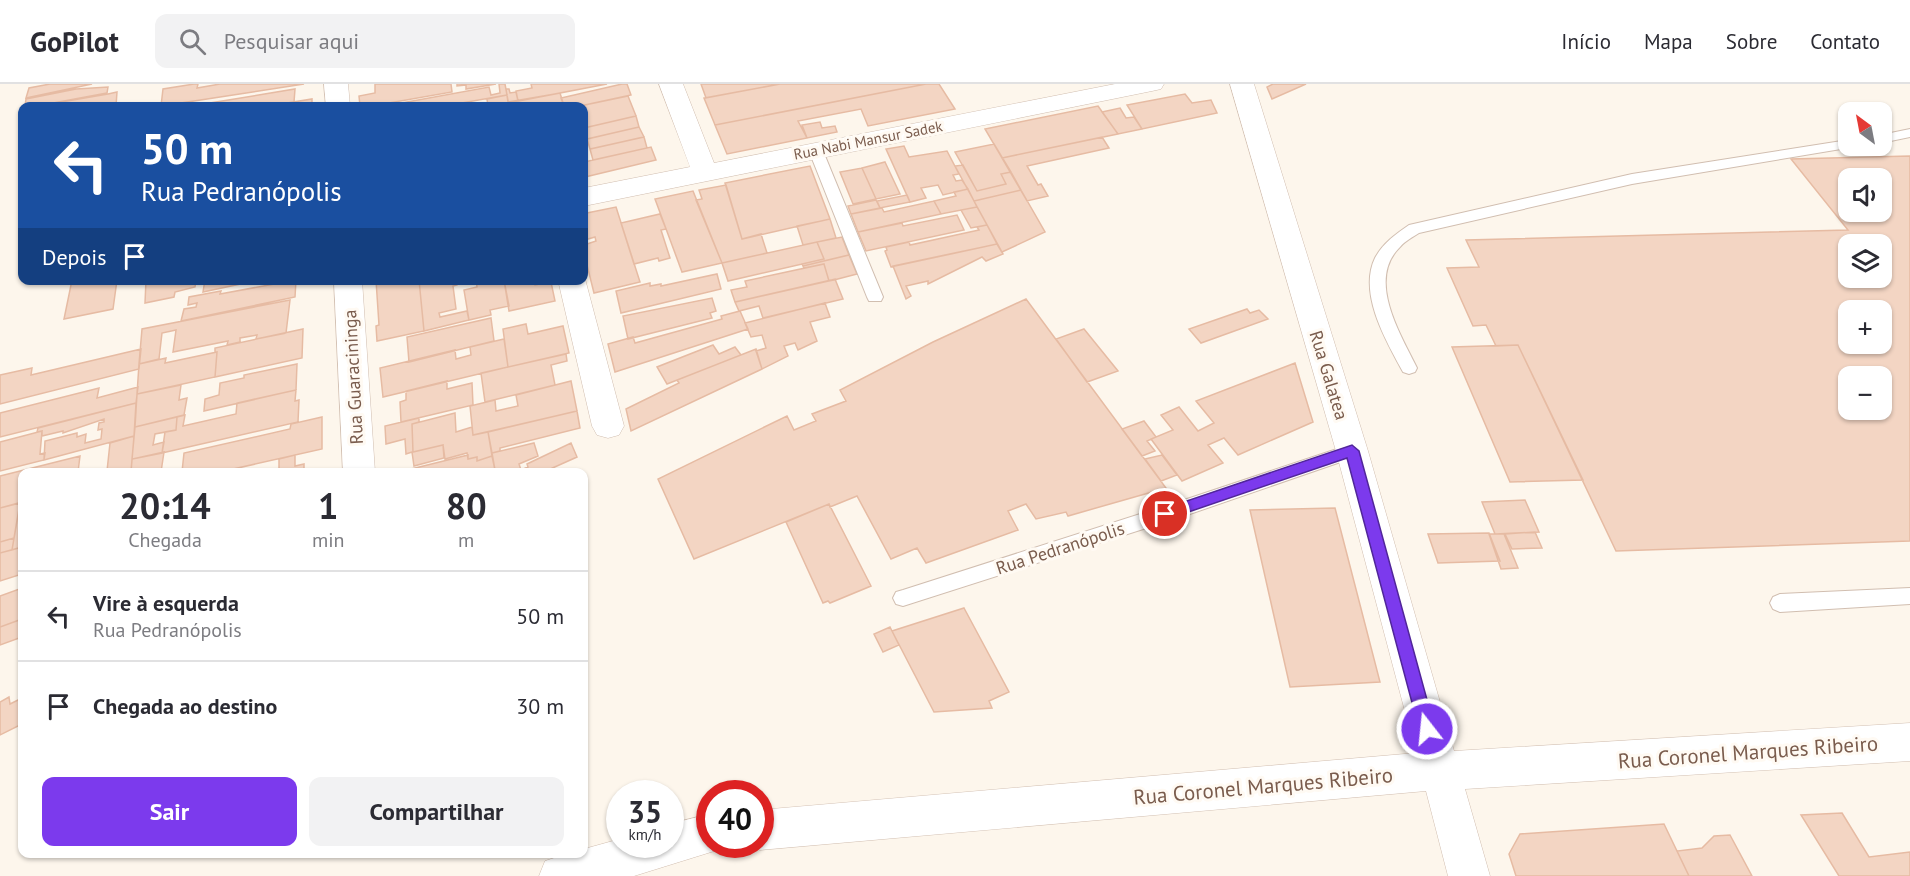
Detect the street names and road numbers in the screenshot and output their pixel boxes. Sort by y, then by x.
street label: Rua Nabi Mansur Sadek [792,116,945,164]
street label: Rua Guaracininga [338,309,368,445]
street label: Rua Galatea [1305,328,1353,422]
street label: Rua Pedranópolis [993,516,1127,580]
street label: Rua Coronel Marques Ribeiro [1617,729,1879,775]
street label: Rua Coronel Marques Ribeiro [1132,761,1394,811]

